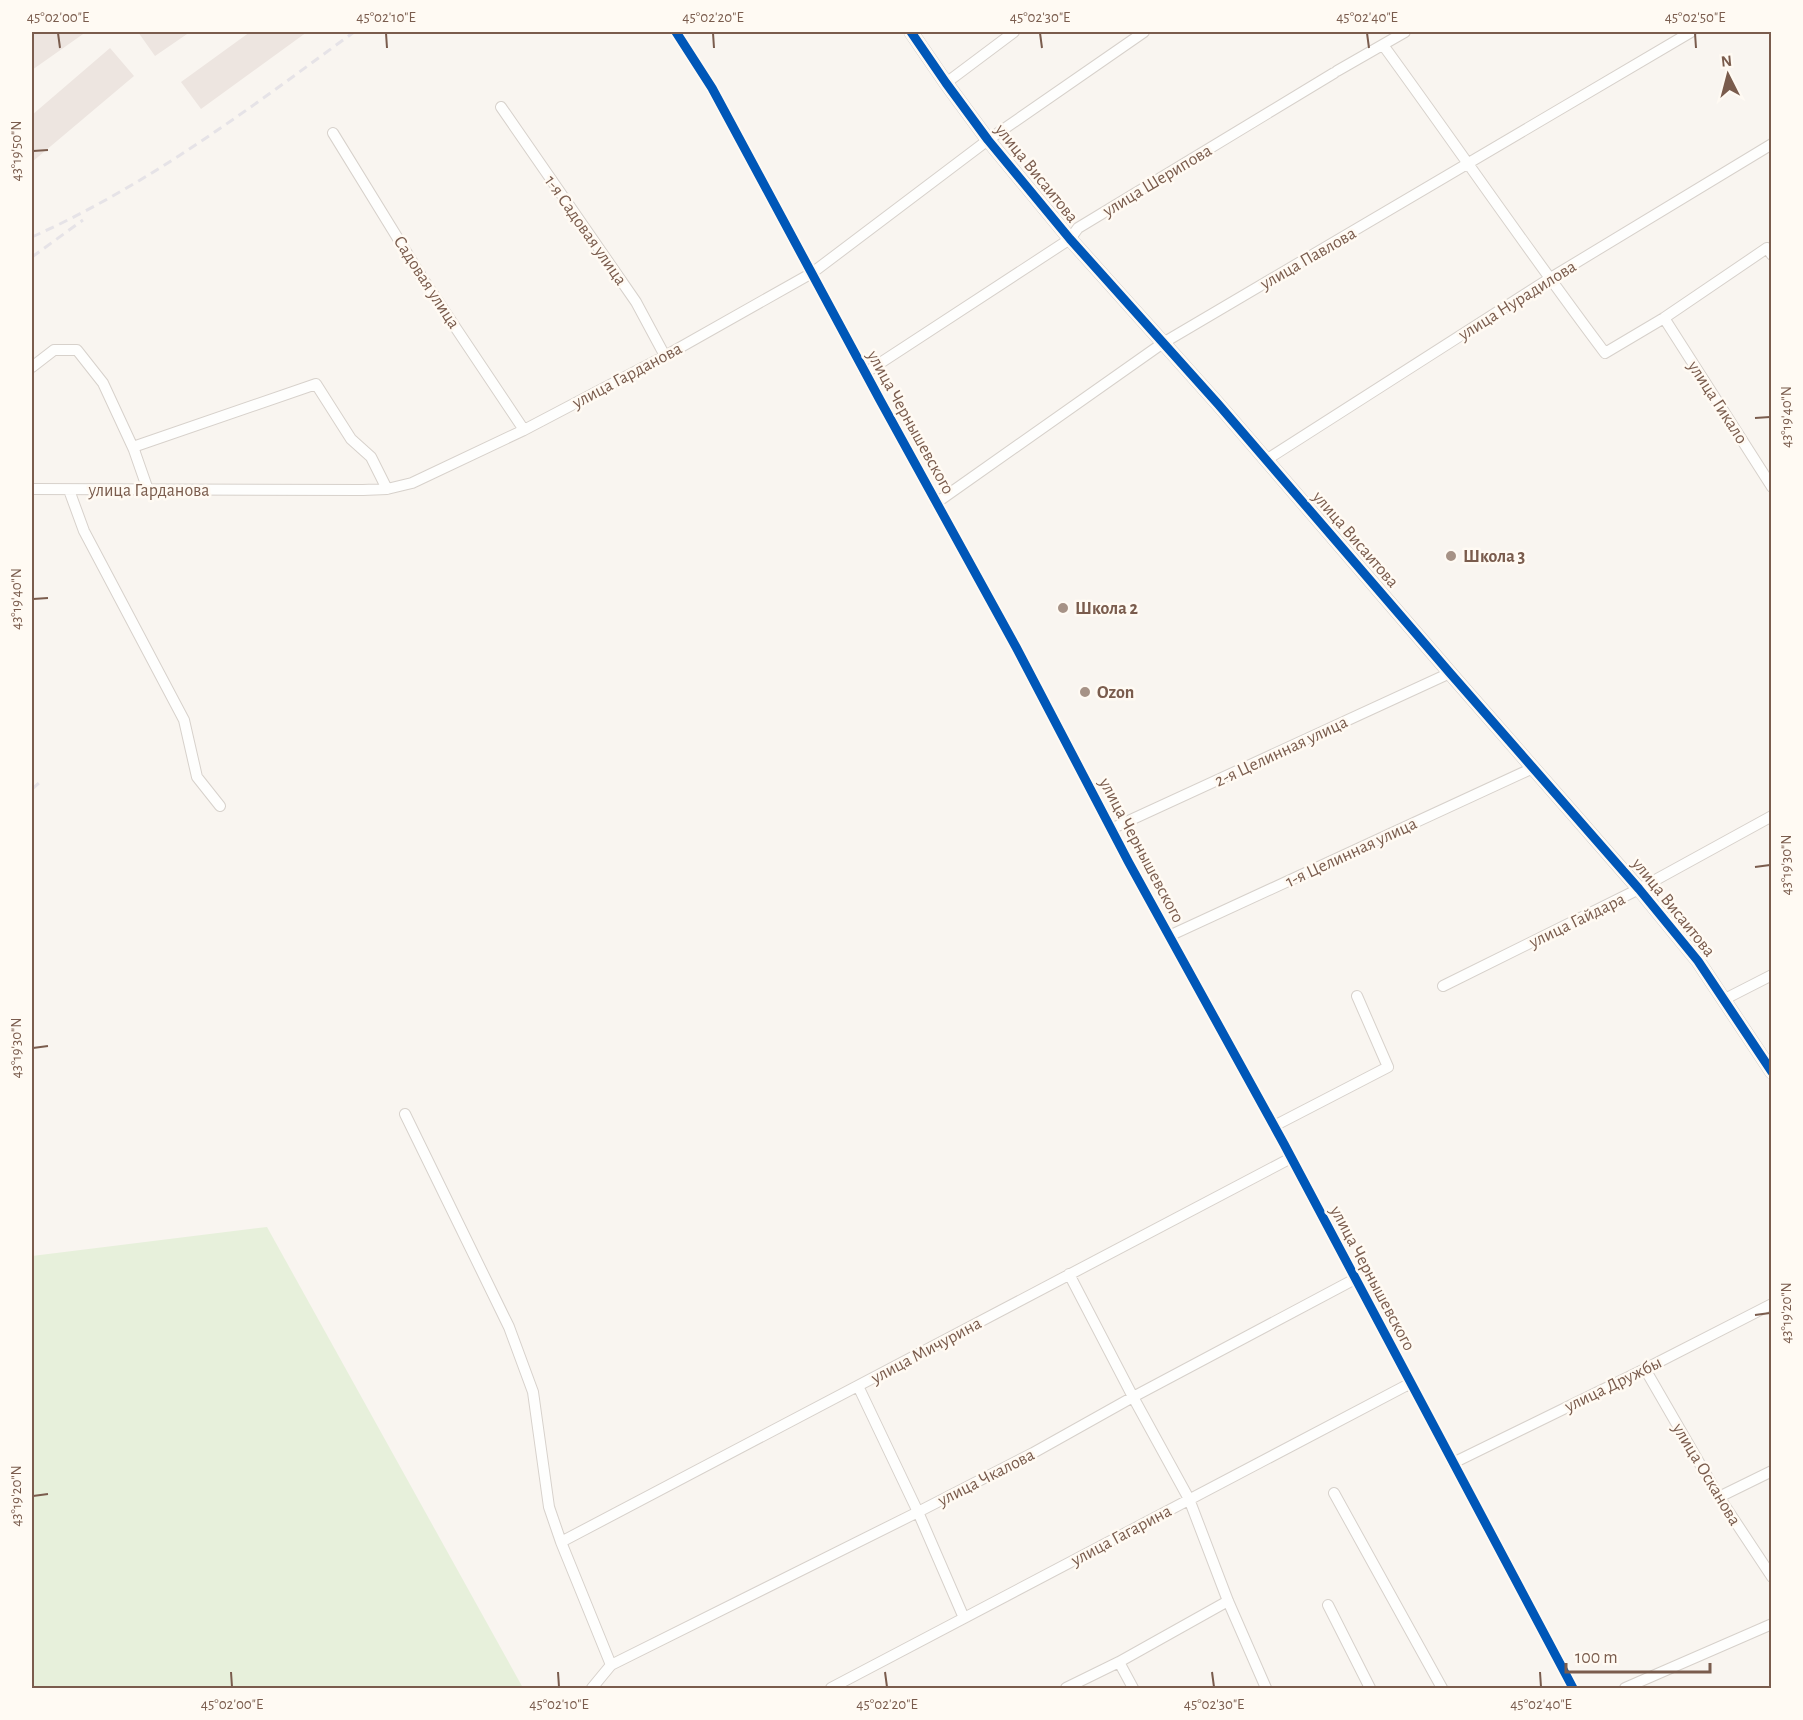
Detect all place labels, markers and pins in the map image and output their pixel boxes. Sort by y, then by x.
place label: Школа 3 [1463,548,1525,566]
marker: Школа 3 [1444,549,1458,563]
place label: Школа 2 [1075,600,1138,618]
marker: Школа 2 [1056,601,1070,615]
place label: Ozon [1097,684,1134,702]
marker: Ozon [1078,685,1092,699]

